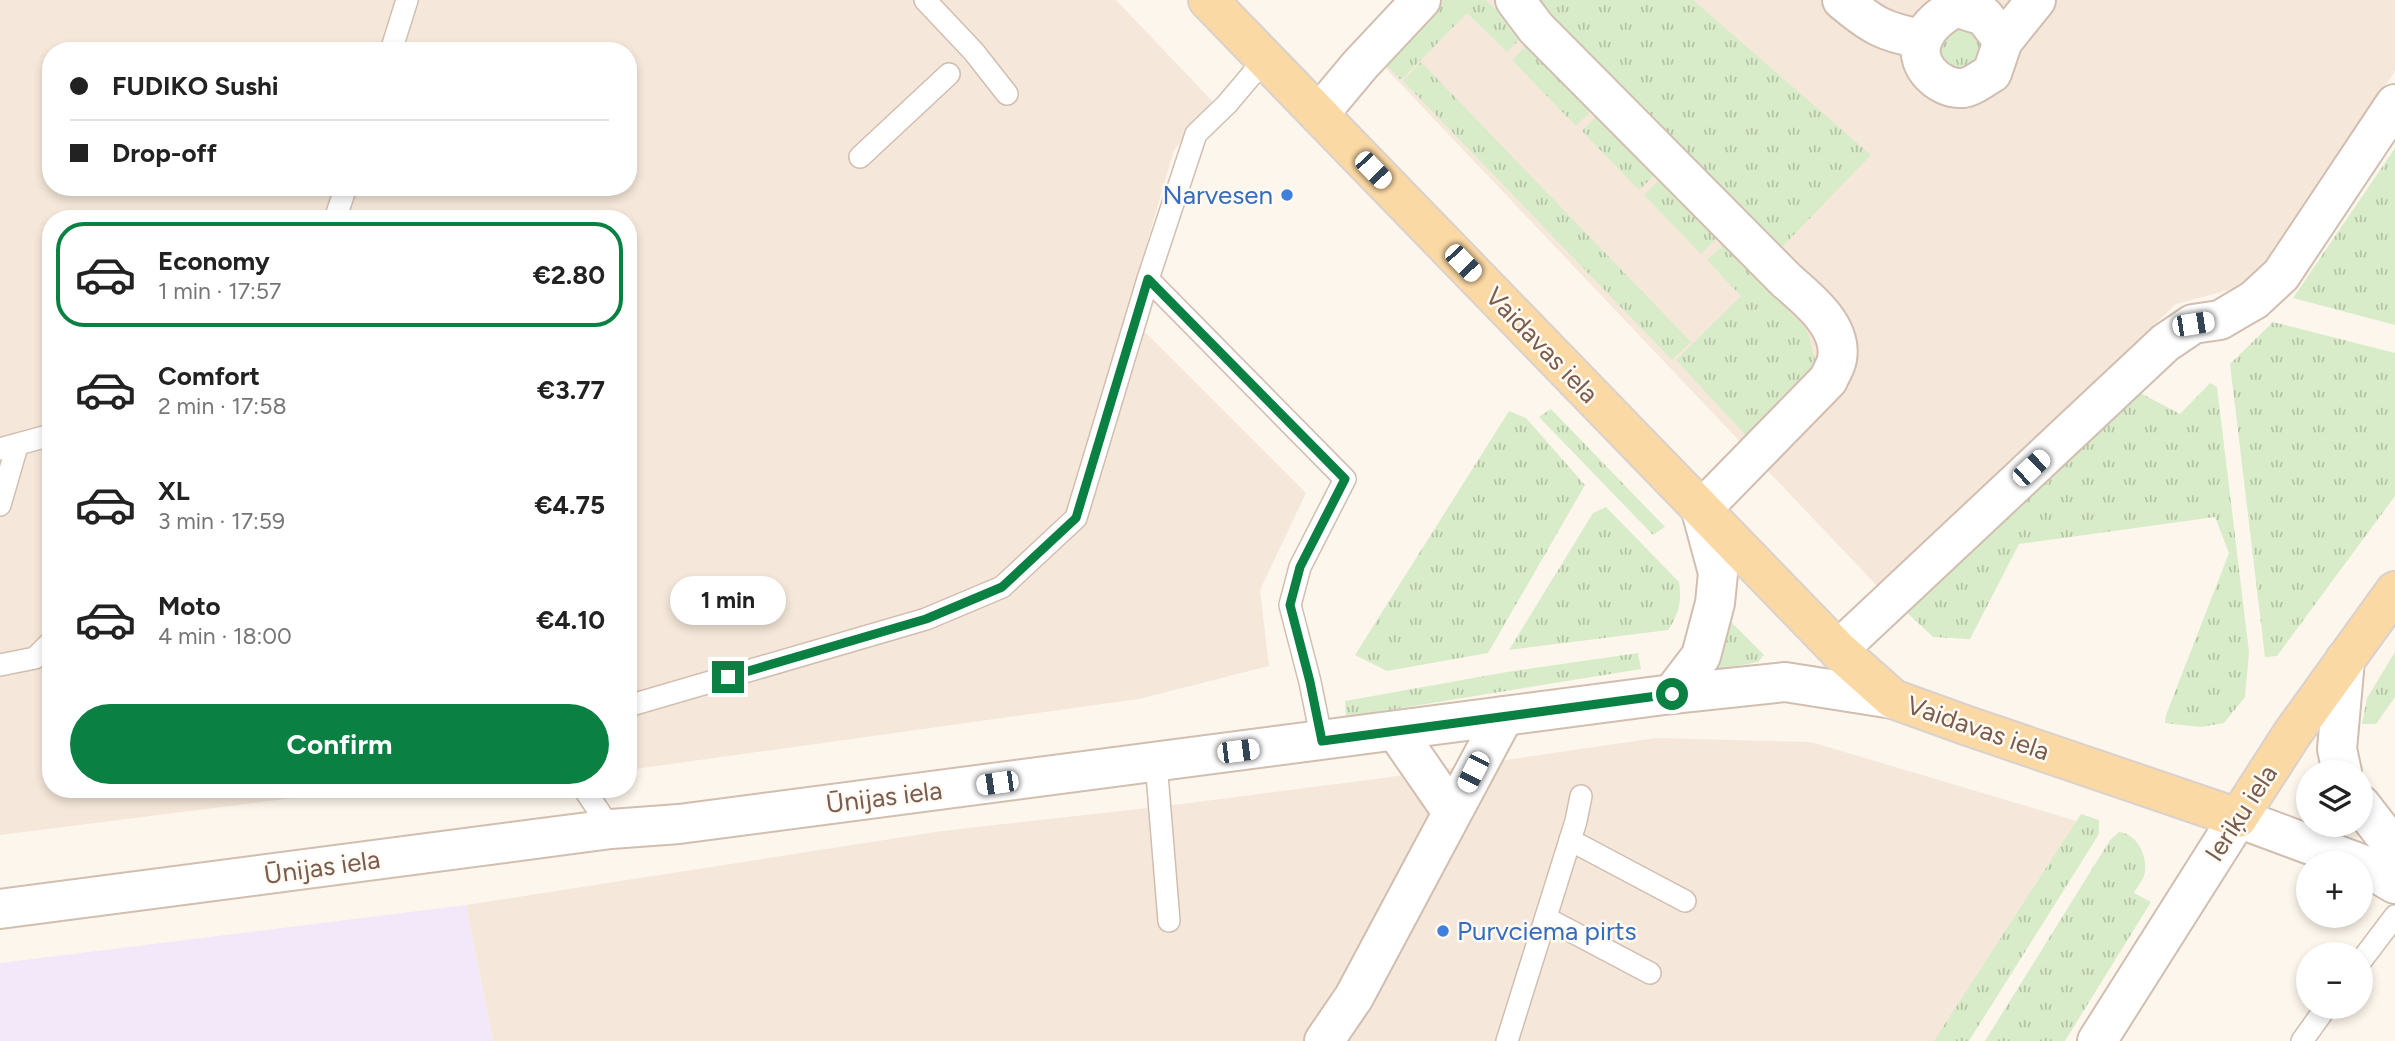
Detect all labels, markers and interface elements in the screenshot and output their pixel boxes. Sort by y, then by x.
text: FUDIKO Sushi [112,70,279,102]
text: Drop-off [112,137,217,169]
car [1351,148,1396,192]
place label: Narvesen [1163,179,1273,211]
marker: Narvesen [1279,187,1295,203]
car [1441,241,1486,285]
icon: car [74,243,137,306]
text: Economy [158,245,270,277]
text: €2.80 [533,259,605,291]
text: 1 min · 17:57 [158,277,281,305]
street label: Vaidavas iela [1479,280,1605,410]
car [2171,310,2216,338]
icon: car [74,358,137,421]
text: Comfort [158,360,260,392]
text: €3.77 [537,374,605,406]
text: 2 min · 17:58 [158,392,287,420]
car [2009,446,2054,490]
icon: car [74,473,137,536]
text: XL [158,475,190,507]
text: €4.75 [534,489,605,521]
text: 3 min · 17:59 [158,507,285,535]
callout: 1 min [670,576,786,624]
text: 1 min [701,586,755,614]
icon: car [74,588,137,651]
text: Moto [158,590,221,622]
text: €4.10 [536,604,605,636]
text: 4 min · 18:00 [158,622,292,650]
route end [712,661,744,693]
route start [1656,678,1688,710]
street label: Vaidavas iela [1902,689,2054,767]
button: Confirm [70,704,609,784]
car [1216,738,1261,764]
car [1455,749,1492,795]
street label: Ieriķu iela [2198,759,2284,867]
map controls [2296,760,2373,1019]
button: layers [2296,760,2373,837]
car [975,770,1020,796]
street label: Ūnijas iela [824,774,944,820]
street label: Ūnijas iela [262,843,382,891]
button: + [2296,851,2373,928]
place label: Purvciema pirts [1457,915,1637,947]
marker: Purvciema pirts [1435,923,1451,939]
button: − [2296,942,2373,1019]

